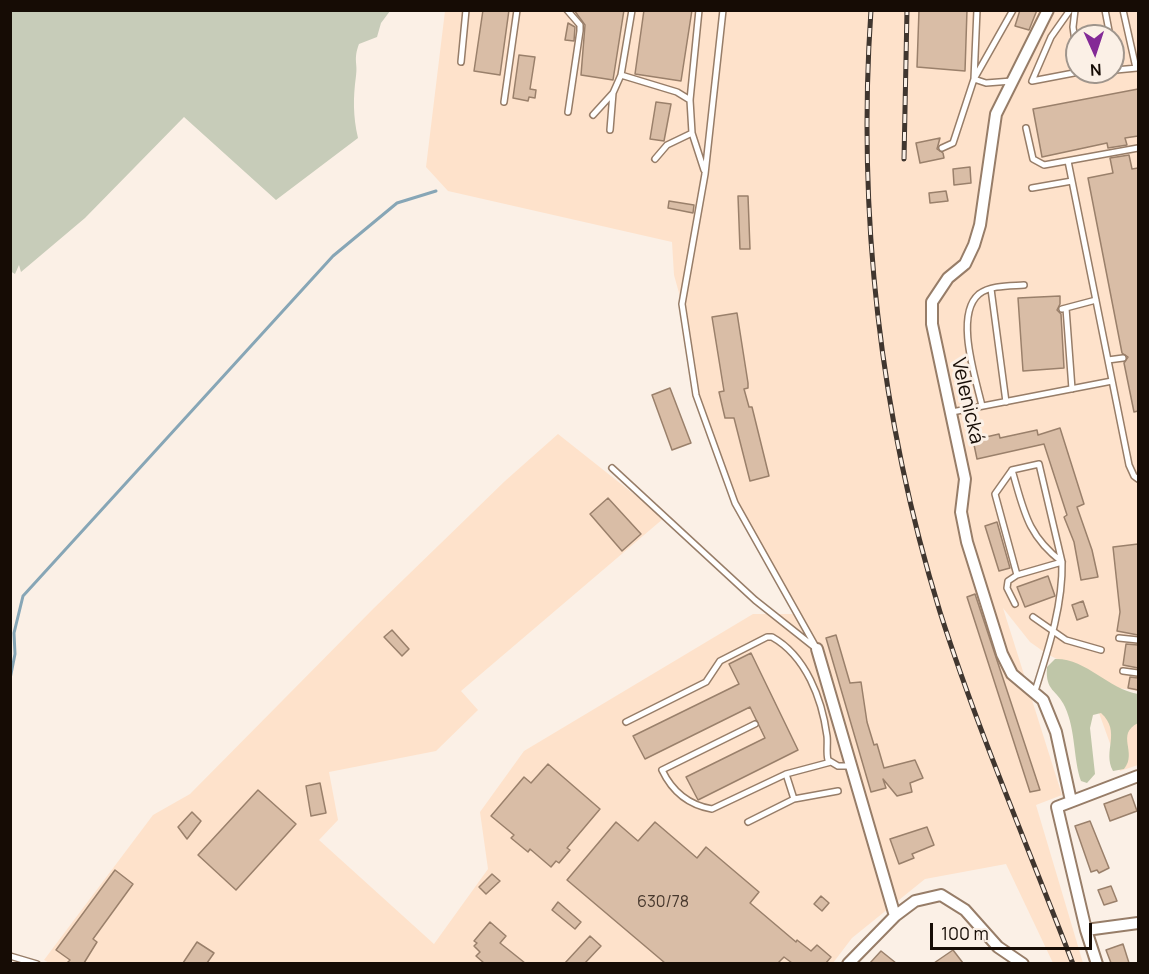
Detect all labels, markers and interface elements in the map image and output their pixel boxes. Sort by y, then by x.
north arrow [1065,24,1125,84]
text: N [1090,59,1102,81]
street label: Velenická [945,356,989,446]
house number: 630/78 [637,893,689,913]
scale bar [933,911,1095,949]
text: 100 m [941,921,989,945]

